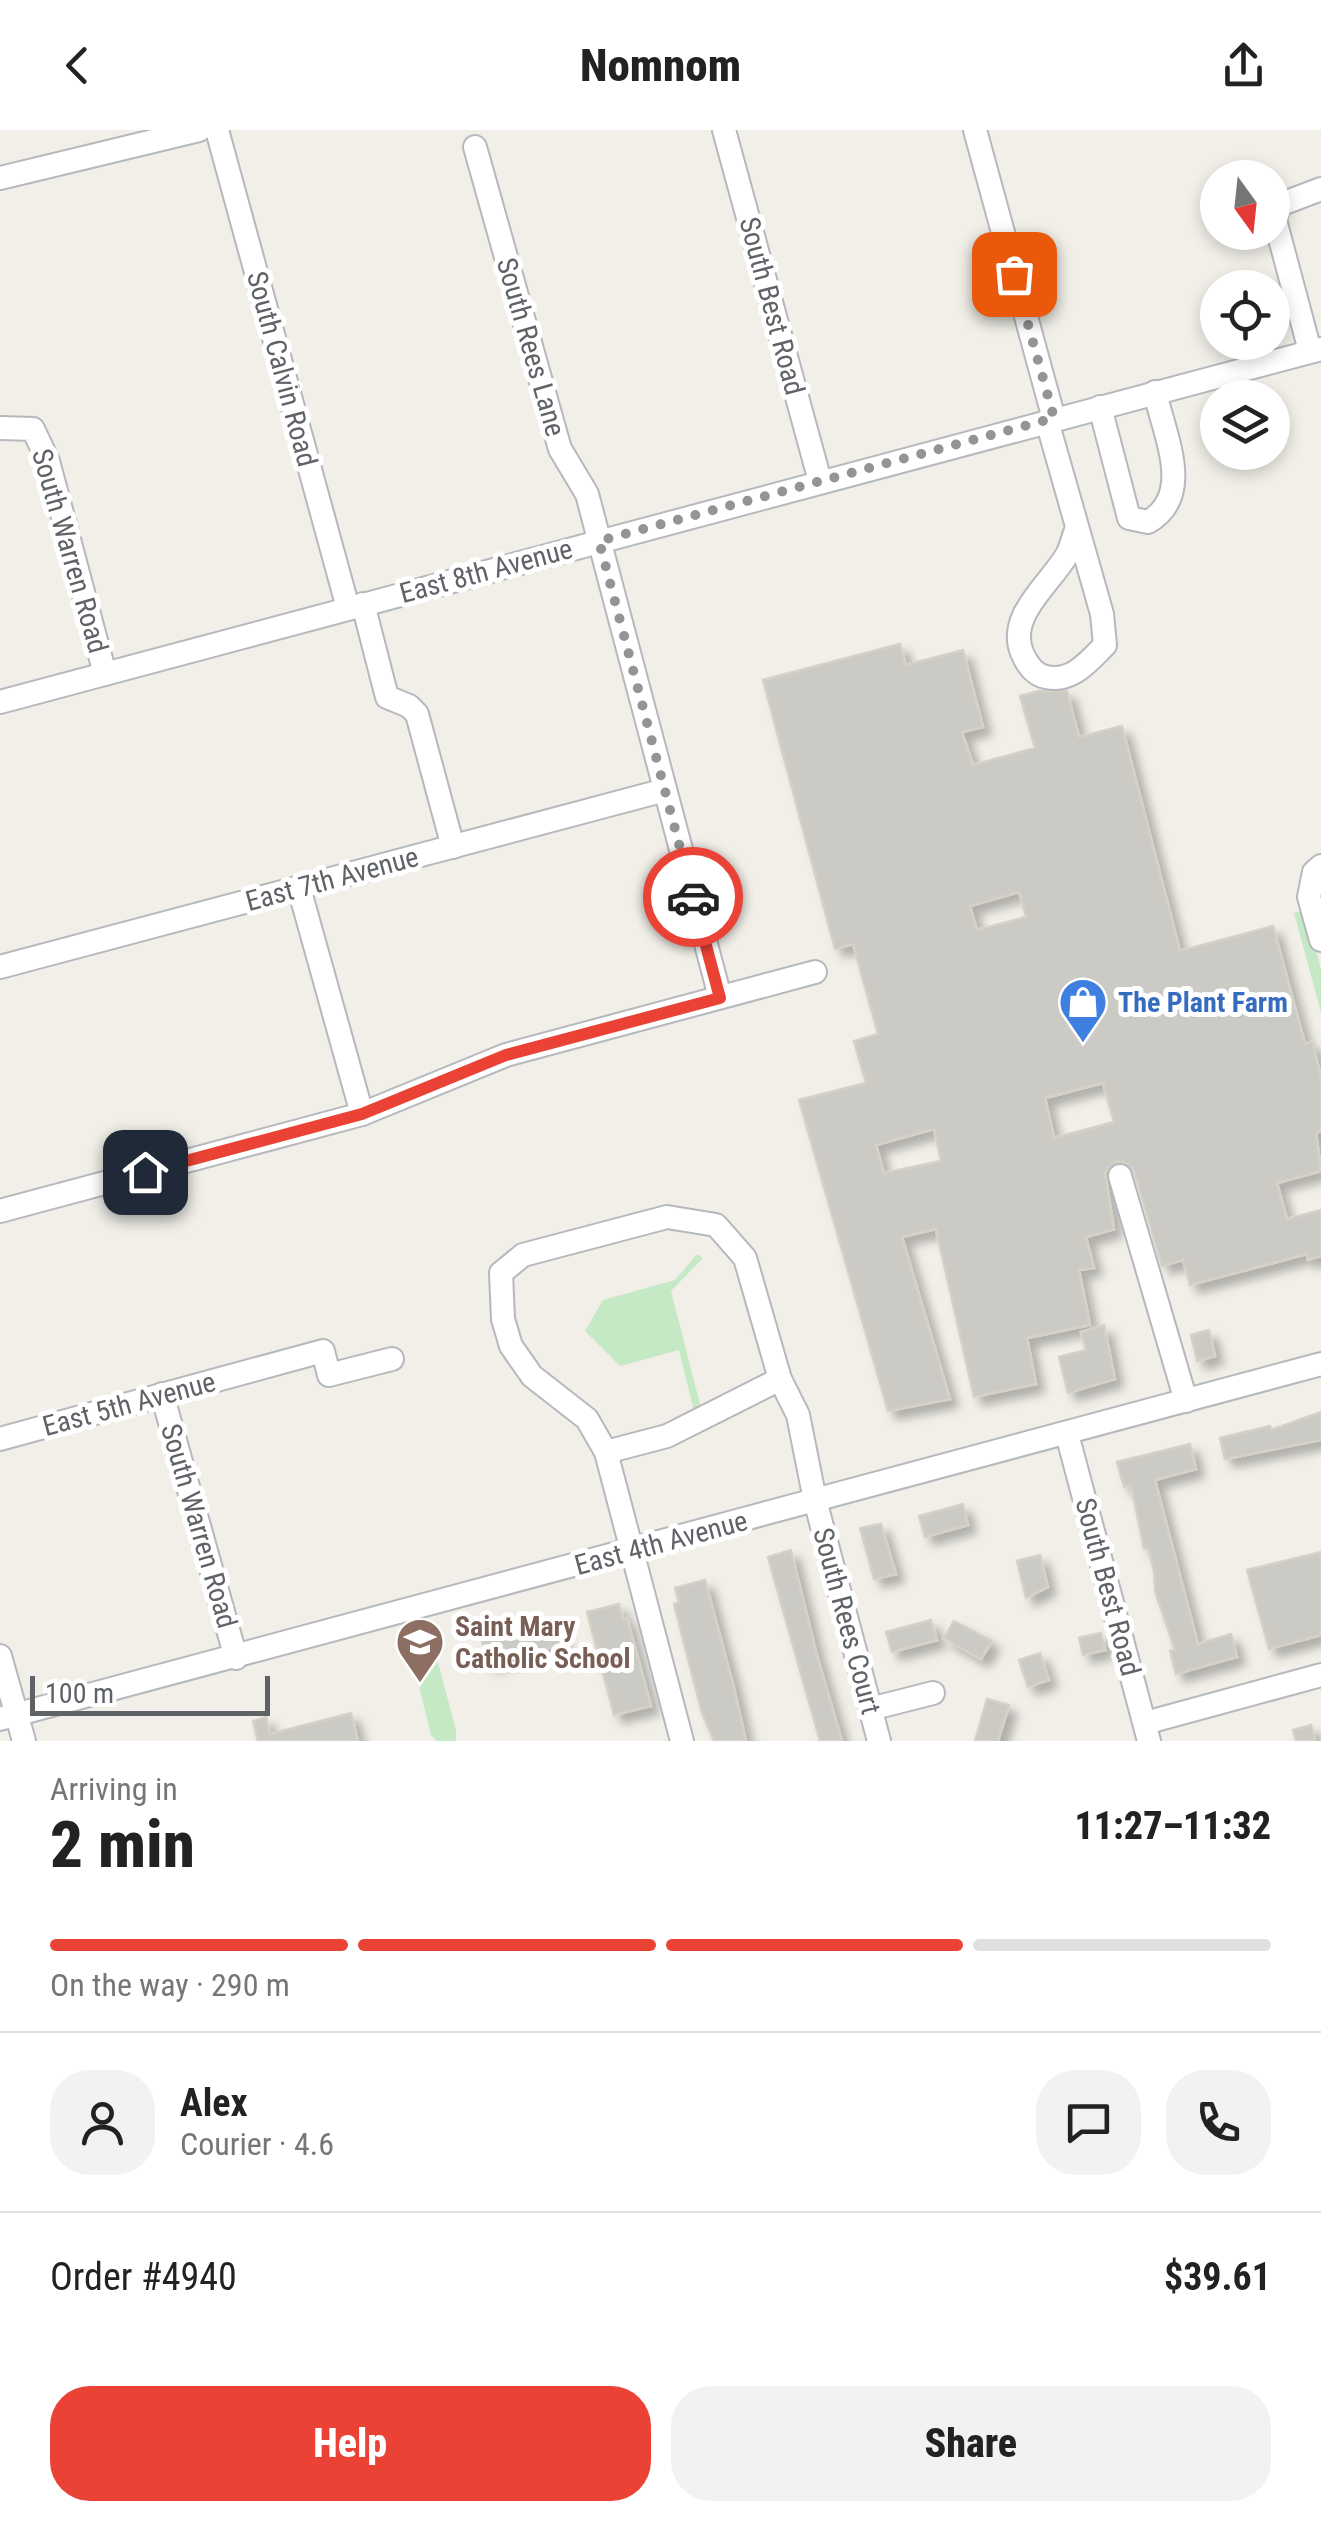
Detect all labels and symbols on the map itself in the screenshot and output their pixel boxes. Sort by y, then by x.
north arrow [1200,160,1290,250]
street label: South Best Road [732,214,812,398]
pin [972,232,1057,317]
street label: South Rees Lane [490,254,572,440]
street label: South Calvin Road [240,268,324,470]
street label: South Warren Road [25,445,115,657]
street label: East 8th Avenue [396,532,576,610]
street label: East 7th Avenue [242,840,422,918]
courier [643,847,743,947]
shop icon: The Plant Farm [1057,976,1109,1044]
place label: The Plant Farm [1118,986,1288,1019]
pin [103,1130,188,1215]
street label: East 5th Avenue [39,1365,219,1443]
street label: South Warren Road [154,1420,244,1632]
street label: South Best Road [1068,1495,1148,1679]
street label: East 4th Avenue [571,1504,751,1582]
street label: South Rees Court [806,1524,888,1718]
place label: Saint Mary Catholic School [455,1610,631,1675]
school or university icon: Saint Mary Catholic School [394,1616,446,1684]
scale bar [30,1671,270,1716]

